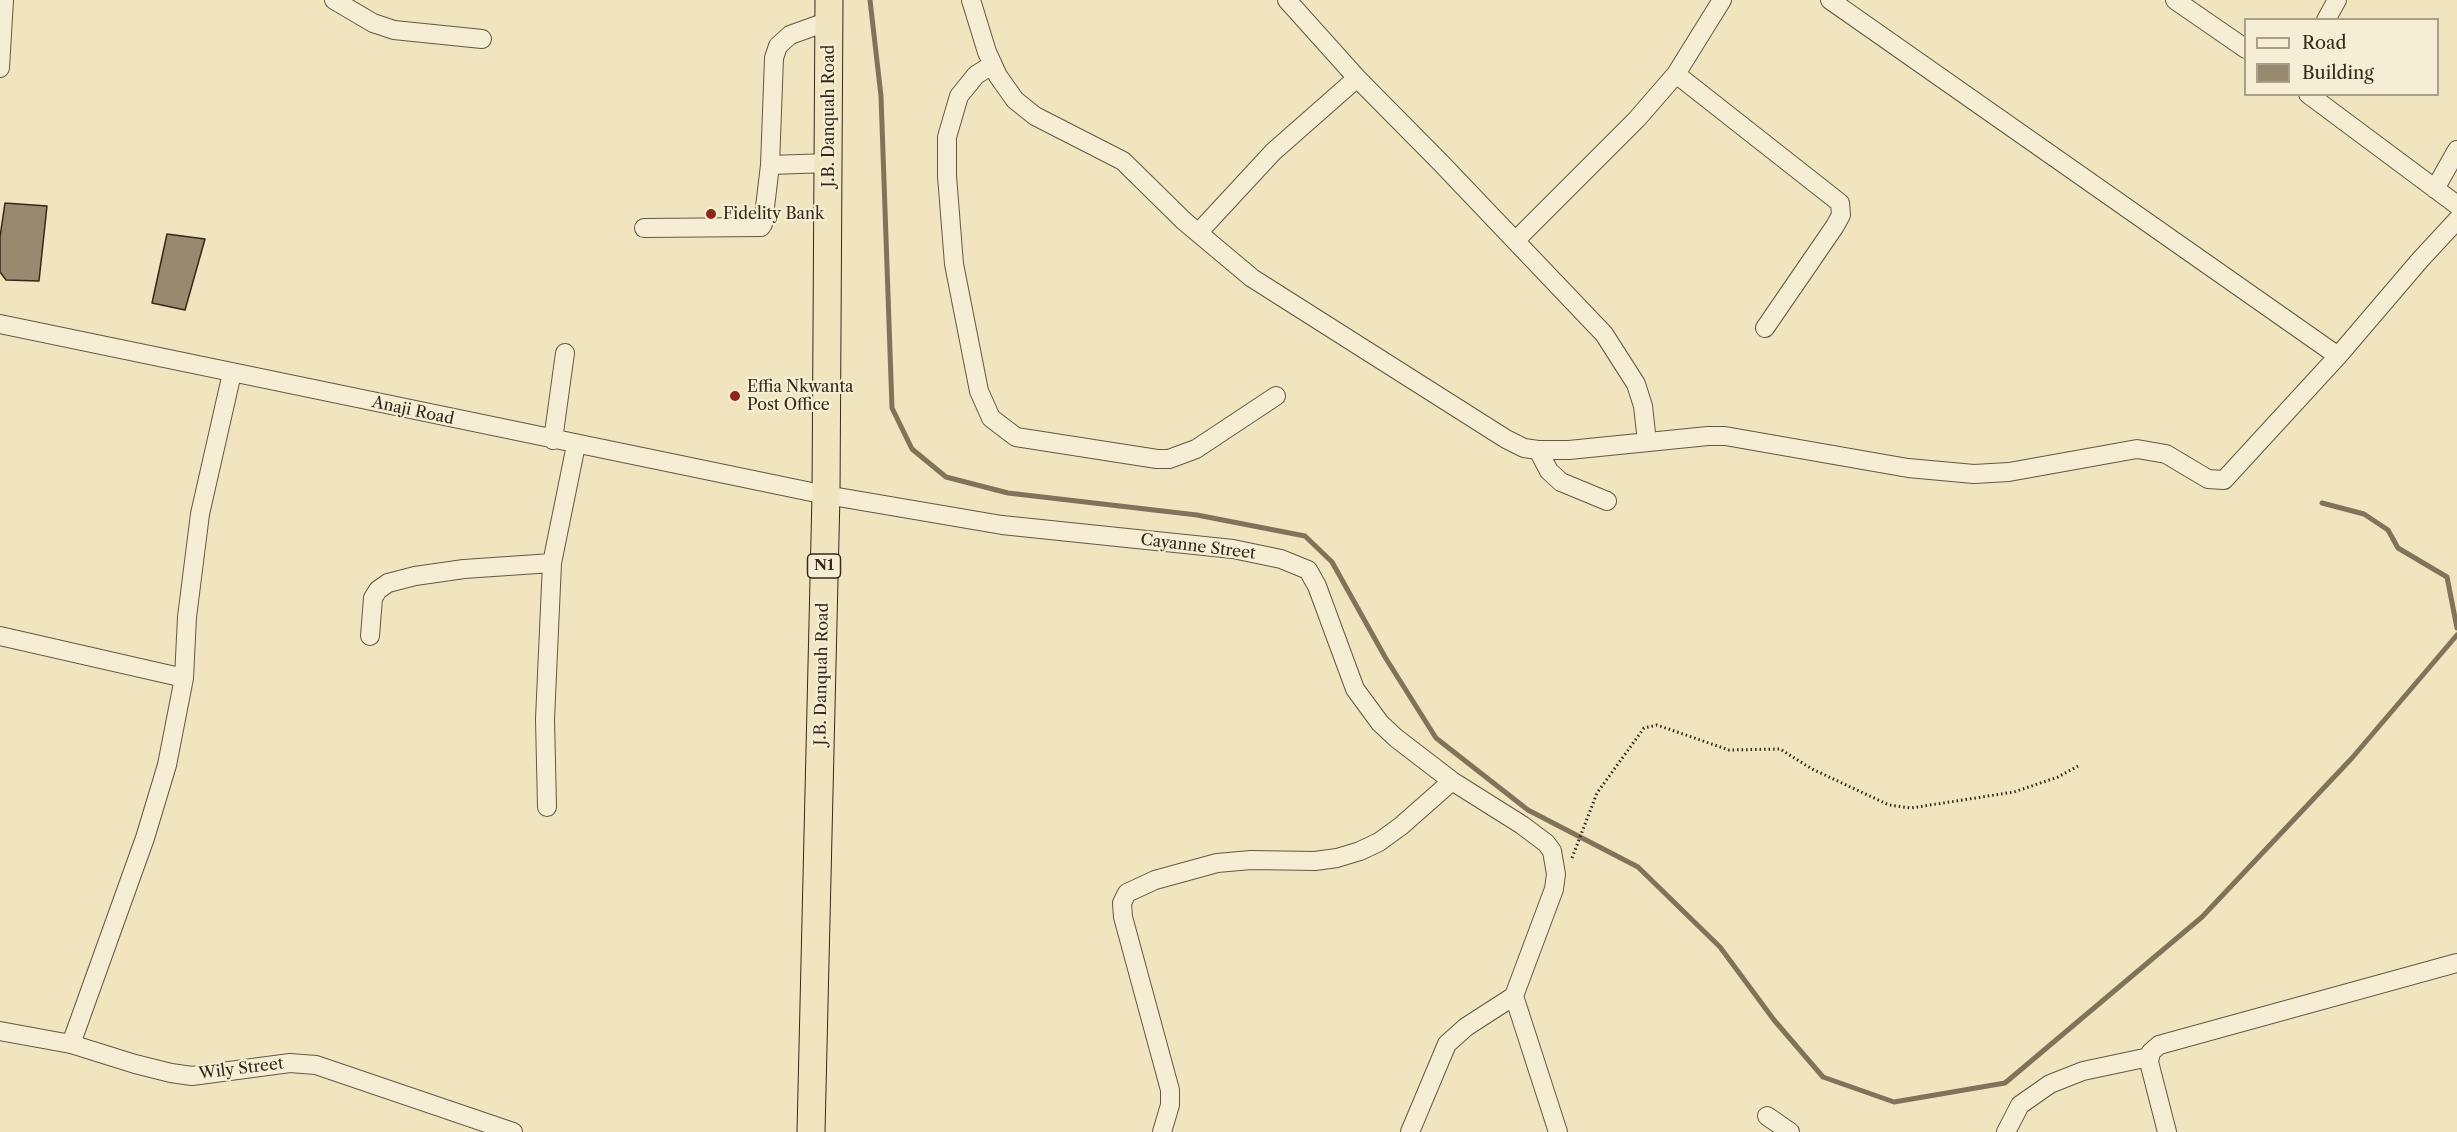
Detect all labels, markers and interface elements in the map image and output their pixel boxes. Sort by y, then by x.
legend [2244,18,2439,96]
text: Road [2302,32,2347,54]
street label: J.B. Danquah Road [819,45,839,187]
text: Building [2302,62,2374,84]
place label: Fidelity Bank [723,204,824,224]
marker: Fidelity Bank [704,207,718,221]
place label: Effia Nkwanta Post Office [747,377,854,415]
marker: Effia Nkwanta Post Office [728,389,742,403]
street label: Anaji Road [370,393,456,429]
street label: Cayanne Street [1139,530,1257,564]
road number: N1 [808,554,840,578]
street label: J.B. Danquah Road [811,603,833,745]
street label: Wily Street [197,1054,285,1084]

